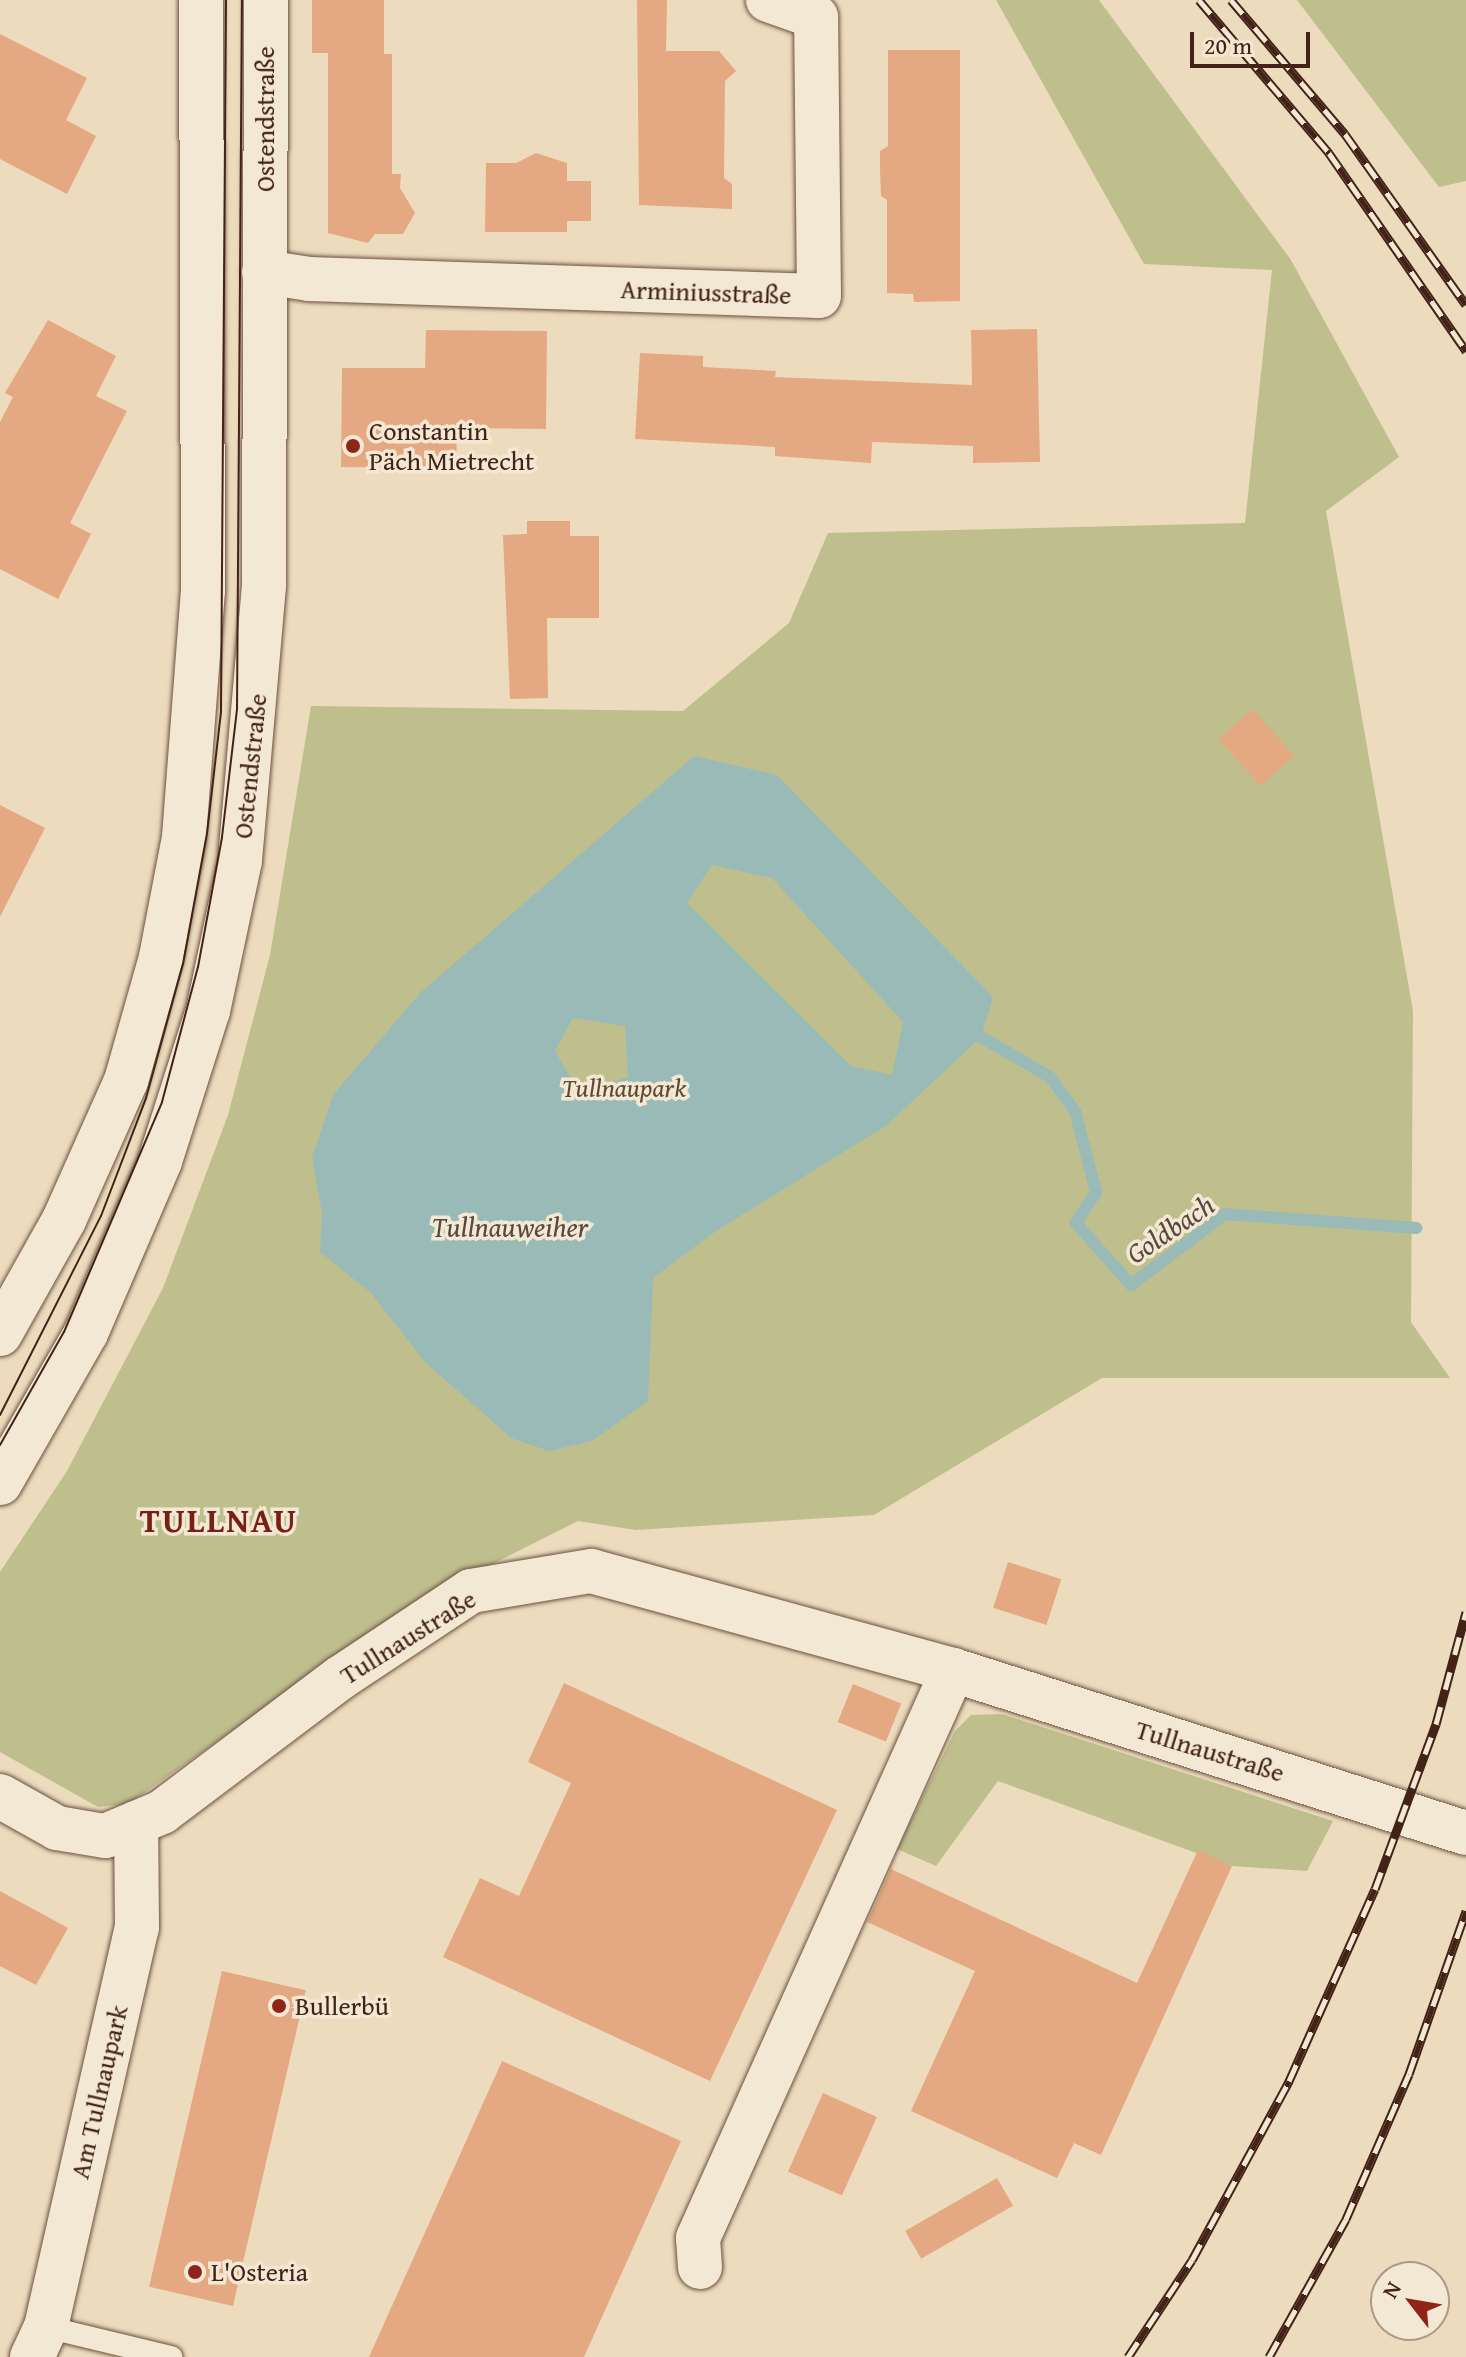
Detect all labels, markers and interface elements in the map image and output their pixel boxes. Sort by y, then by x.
scale bar [1194,16,1314,66]
text: 20 m [1204,28,1252,63]
street label: Ostendstraße [249,46,281,192]
street label: Arminiusstraße [620,273,792,311]
place label: Constantin Päch Mietrecht [369,415,534,476]
marker: Constantin Päch Mietrecht [344,437,362,455]
street label: Ostendstraße [227,692,273,840]
park label: Tullnaupark [562,1072,686,1104]
water label: Goldbach [1120,1188,1220,1270]
water label: Tullnauweiher [432,1210,588,1244]
district label: TULLNAU [140,1500,298,1540]
street label: Tullnaustraße [334,1583,482,1691]
street label: Tullnaustraße [1132,1714,1288,1788]
place label: Bullerbü [295,1990,389,2022]
marker: Bullerbü [270,1997,288,2015]
street label: Am Tullnaupark [64,2002,134,2182]
place label: L'Osteria [211,2256,308,2288]
north arrow [1370,2261,1450,2341]
marker: L'Osteria [186,2263,204,2281]
text: N [1374,2275,1409,2304]

